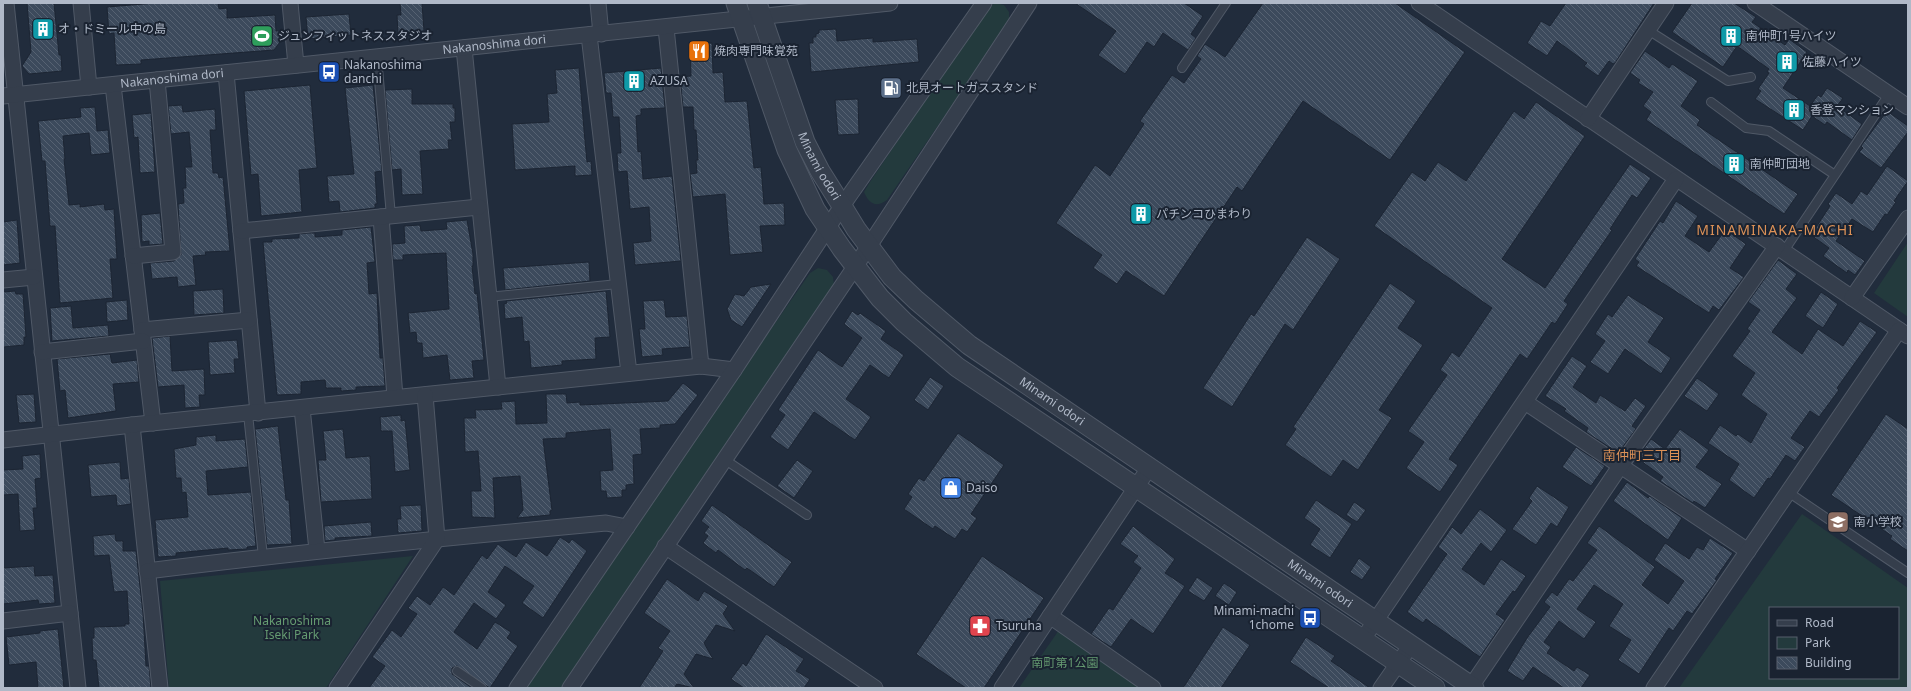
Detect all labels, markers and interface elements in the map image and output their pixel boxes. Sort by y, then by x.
building icon: オ・ドミール中の島 [30,16,56,42]
place label: オ・ドミール中の島 [58,20,166,37]
sports icon: ジュンフィットネススタジオ [249,23,275,49]
building icon: 南仲町1号ハイツ [1718,23,1744,49]
place label: ジュンフィットネススタジオ [278,27,433,44]
place label: 南仲町1号ハイツ [1746,27,1837,44]
street label: Nakanoshima dori [442,30,547,58]
restaurant icon: 焼肉専門味覚苑 [686,38,712,64]
place label: 焼肉専門味覚苑 [714,42,798,59]
building icon: 佐藤ハイツ [1774,49,1800,75]
place label: 佐藤ハイツ [1802,53,1862,70]
place label: Nakanoshima danchi [344,56,422,87]
bus stop icon: Nakanoshima danchi [316,59,342,85]
street label: Nakanoshima dori [120,64,225,92]
building icon: AZUSA [621,68,647,94]
place label: AZUSA [650,72,688,89]
fuel station icon: 北見オートガススタンド [878,75,904,101]
place label: 北見オートガススタンド [906,79,1038,96]
building icon: 香登マンション [1781,97,1807,123]
place label: 香登マンション [1810,101,1894,118]
street label: Minami odori [794,130,845,203]
building icon: 南仲町団地 [1721,151,1747,177]
place label: 南仲町団地 [1750,155,1810,172]
building icon: パチンコひまわり [1128,201,1154,227]
place label: パチンコひまわり [1156,205,1252,222]
district label: MINAMINAKA-MACHI [1696,220,1854,239]
street label: Minami odori [1016,373,1088,429]
district label: 南仲町三丁目 [1603,446,1681,464]
shop icon: Daiso [938,475,964,501]
place label: Daiso [966,479,998,496]
school or university icon: 南小学校 [1825,509,1851,535]
place label: 南小学校 [1854,513,1902,530]
street label: Minami odori [1284,555,1356,611]
place label: Minami-machi 1chome [1213,602,1294,633]
bus stop icon: Minami-machi 1chome [1297,605,1323,631]
legend [1769,607,1899,679]
park label: Nakanoshima Iseki Park [253,612,331,643]
pharmacy icon: Tsuruha [967,613,993,639]
text: Road [1805,614,1834,631]
place label: Tsuruha [996,617,1042,634]
text: Park [1805,634,1831,651]
park label: 南町第1公園 [1032,654,1098,671]
text: Building [1805,654,1852,671]

